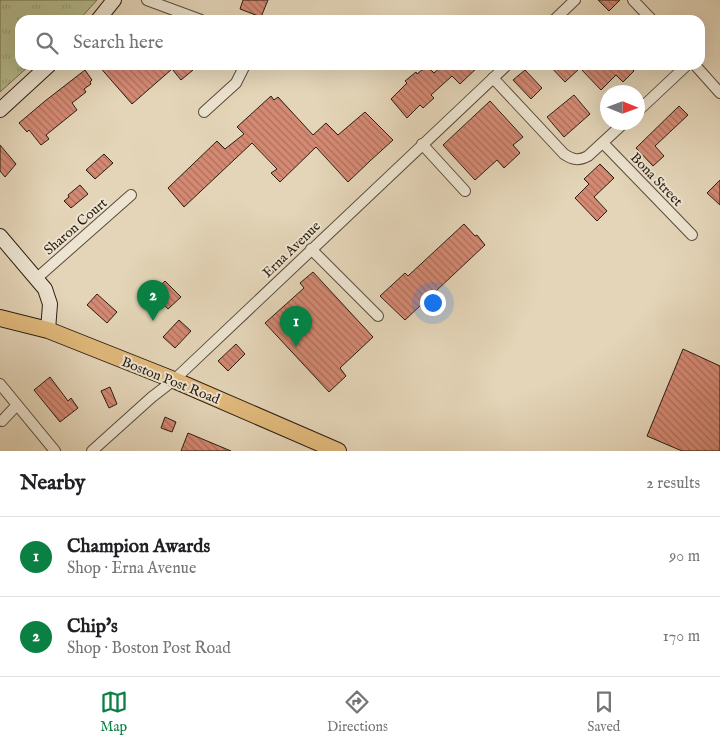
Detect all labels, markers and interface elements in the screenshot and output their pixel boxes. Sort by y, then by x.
search box [15,15,705,70]
icon: search [33,29,61,57]
text: Search here [73,31,164,55]
north arrow [600,85,645,130]
street label: Bona Street [626,149,687,211]
street label: Sharon Court [40,194,111,259]
street label: Erna Avenue [259,217,325,282]
pin: 2 [137,280,169,321]
your location [420,290,446,316]
pin: 1 [280,306,312,347]
street label: Boston Post Road [119,353,223,409]
text: Nearby [20,470,85,497]
text: 2 results [646,474,700,494]
text: Champion Awards [67,535,210,559]
text: 1 [33,547,39,567]
text: 90 m [669,547,700,567]
text: Shop · Erna Avenue [67,559,196,579]
text: Chip's [67,615,118,639]
text: 2 [32,627,40,647]
text: 170 m [663,627,700,647]
text: Shop · Boston Post Road [67,639,231,659]
tab: Map [100,688,128,736]
tab: Directions [327,688,388,736]
tab: Saved [587,688,620,736]

